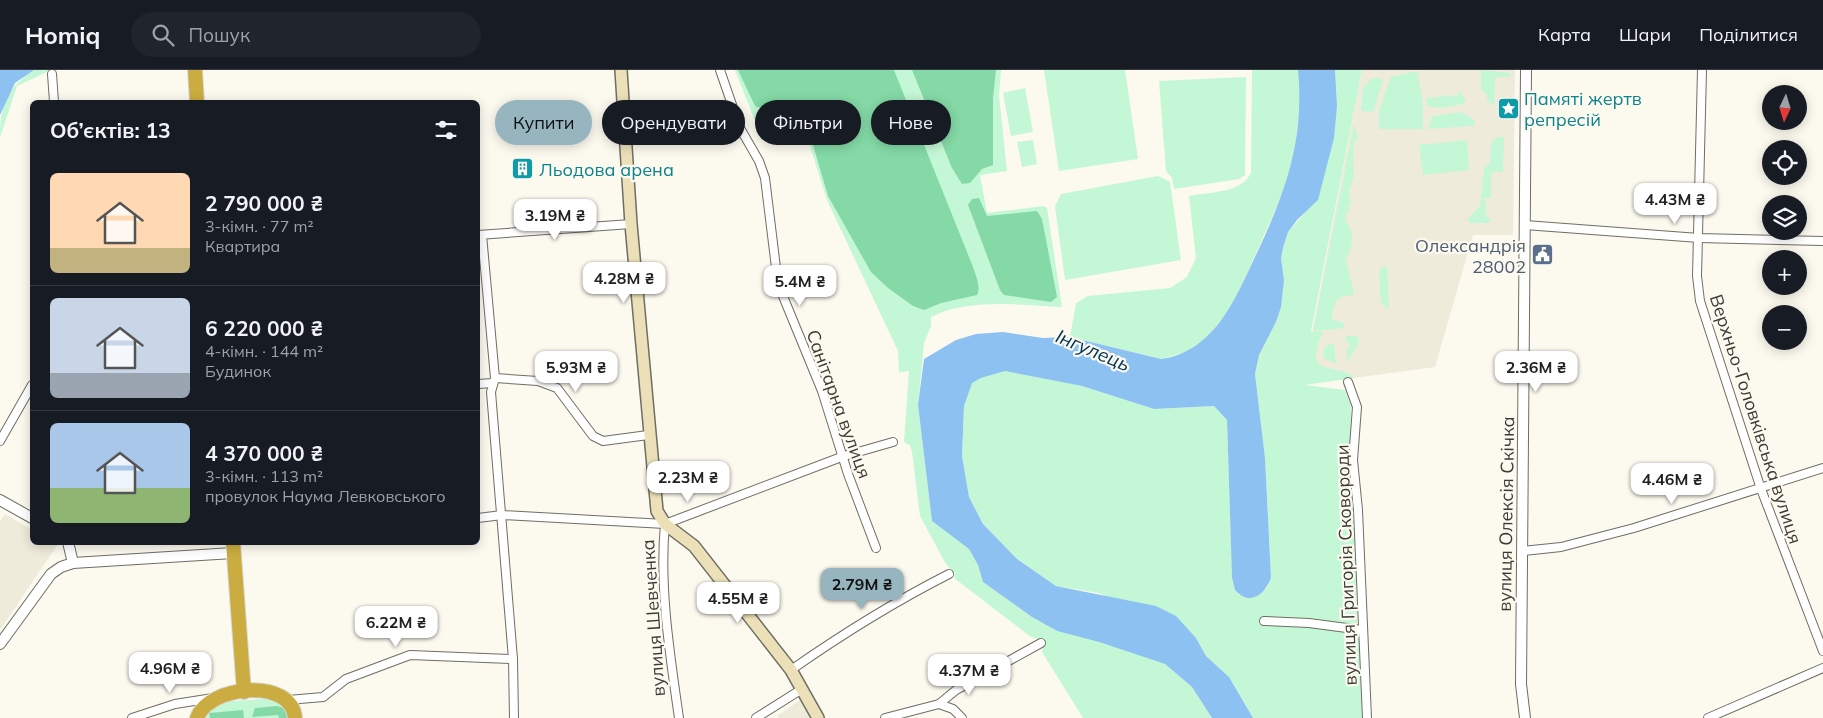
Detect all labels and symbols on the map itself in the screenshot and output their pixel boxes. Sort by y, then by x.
north arrow [1762,85,1808,130]
place label: Памяті жертв репресій [1524,87,1642,131]
place icon: Памяті жертв репресій [1496,96,1520,120]
building icon: Льодова арена [511,157,535,181]
place label: Льодова арена [539,158,674,181]
pin: 4.43M ₴ [1629,182,1721,225]
pin: 3.19M ₴ [509,198,601,241]
place label: Олександрія 28002 [1415,234,1526,278]
public building icon: Олександрія 28002 [1530,243,1554,267]
pin: 4.28M ₴ [578,262,670,304]
pin: 5.4M ₴ [759,264,841,307]
street label: Верхньо-Головківська вулиця [1705,291,1807,547]
water label: Інгулець [1052,324,1134,376]
street label: Санітарна вулиця [801,327,877,481]
pin: 5.93M ₴ [530,350,622,393]
pin: 2.36M ₴ [1490,350,1582,393]
street label: вулиця Олексія Скічка [1493,416,1519,612]
street label: вулиця Григорія Сковороди [1330,444,1362,686]
pin: 2.23M ₴ [642,460,734,503]
pin: 4.46M ₴ [1626,462,1718,505]
street label: вулиця Шевченка [636,539,670,697]
pin: 2.79M ₴ [816,568,908,610]
pin: 4.55M ₴ [692,582,784,624]
pin: 6.22M ₴ [350,606,442,648]
pin: 4.96M ₴ [124,652,216,694]
pin: 4.37M ₴ [923,654,1015,696]

